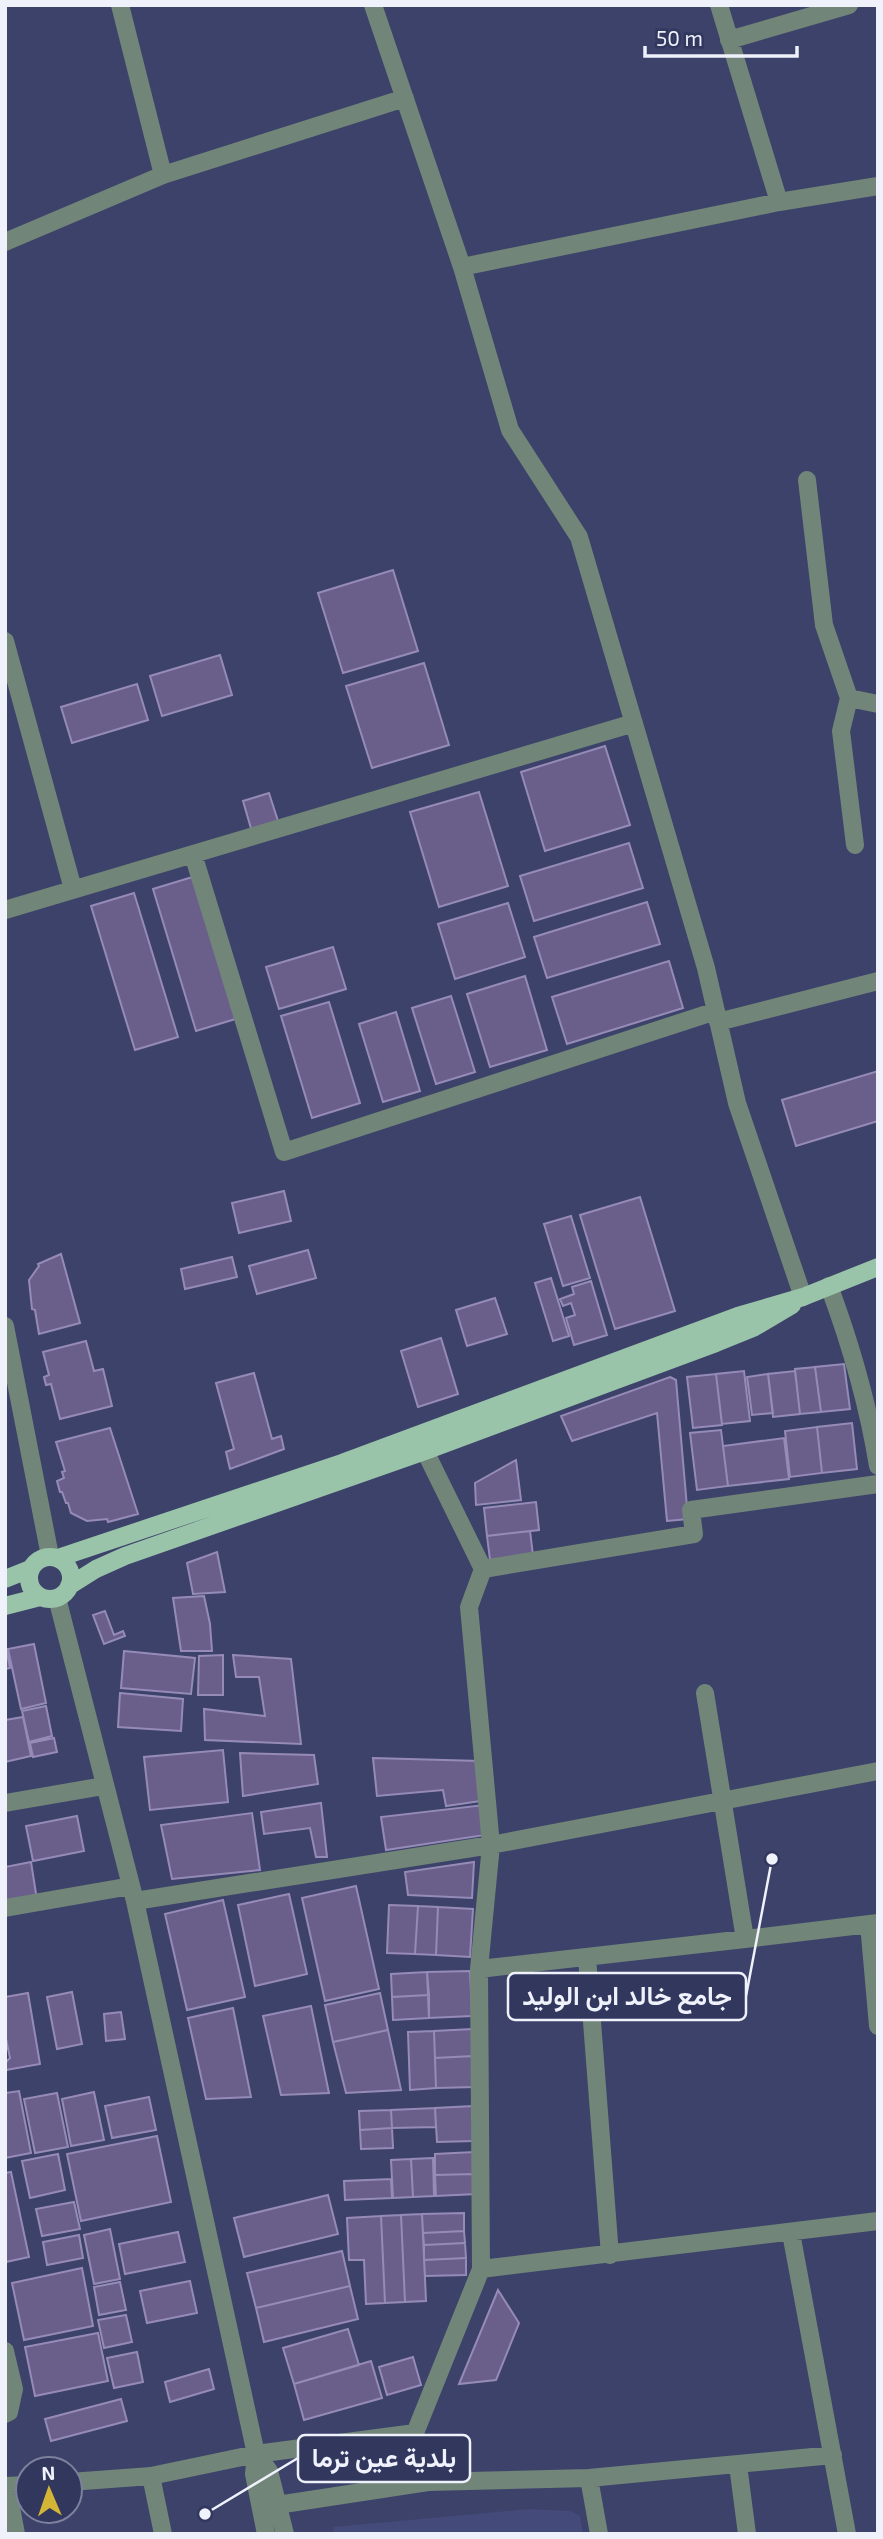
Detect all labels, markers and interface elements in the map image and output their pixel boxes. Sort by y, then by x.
scale bar [645,14,797,58]
text: 50 m [656,25,703,50]
callout: جامع خالد ابن الوليد [508,1973,746,2020]
text: جامع خالد ابن الوليد [522,1979,732,2014]
callout: بلدية عين ترما [298,2435,470,2482]
text: بلدية عين ترما [312,2441,456,2474]
north arrow [14,2455,84,2525]
text: N [41,2461,56,2484]

